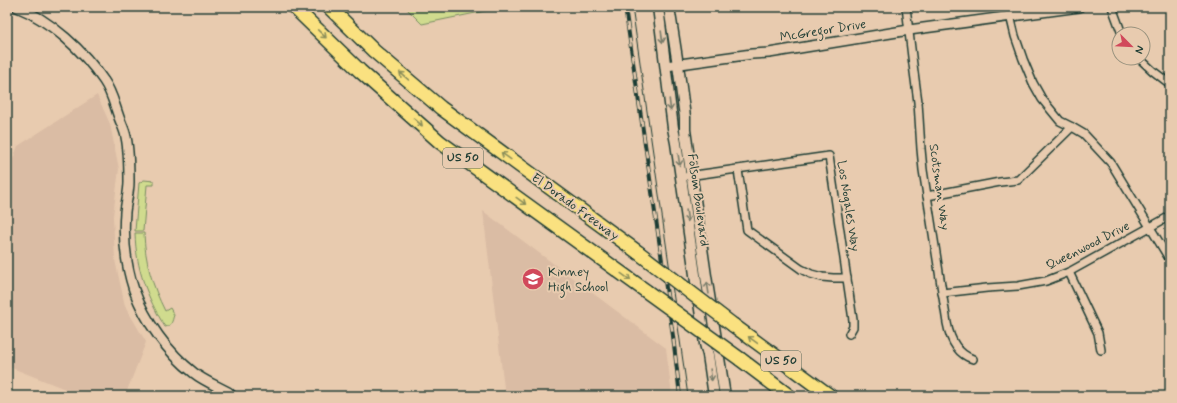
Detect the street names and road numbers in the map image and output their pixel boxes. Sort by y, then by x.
street label: McGregor Drive [779,16,868,48]
street label: Scotsman Way [925,143,954,232]
road number: US 50 [443,148,483,168]
street label: Folsom Boulevard [683,153,713,247]
street label: Los Nogales Way [832,159,864,253]
street label: El Dorado Freeway [528,169,622,245]
street label: Queenwood Drive [1043,218,1133,274]
road number: US 50 [761,351,801,371]

